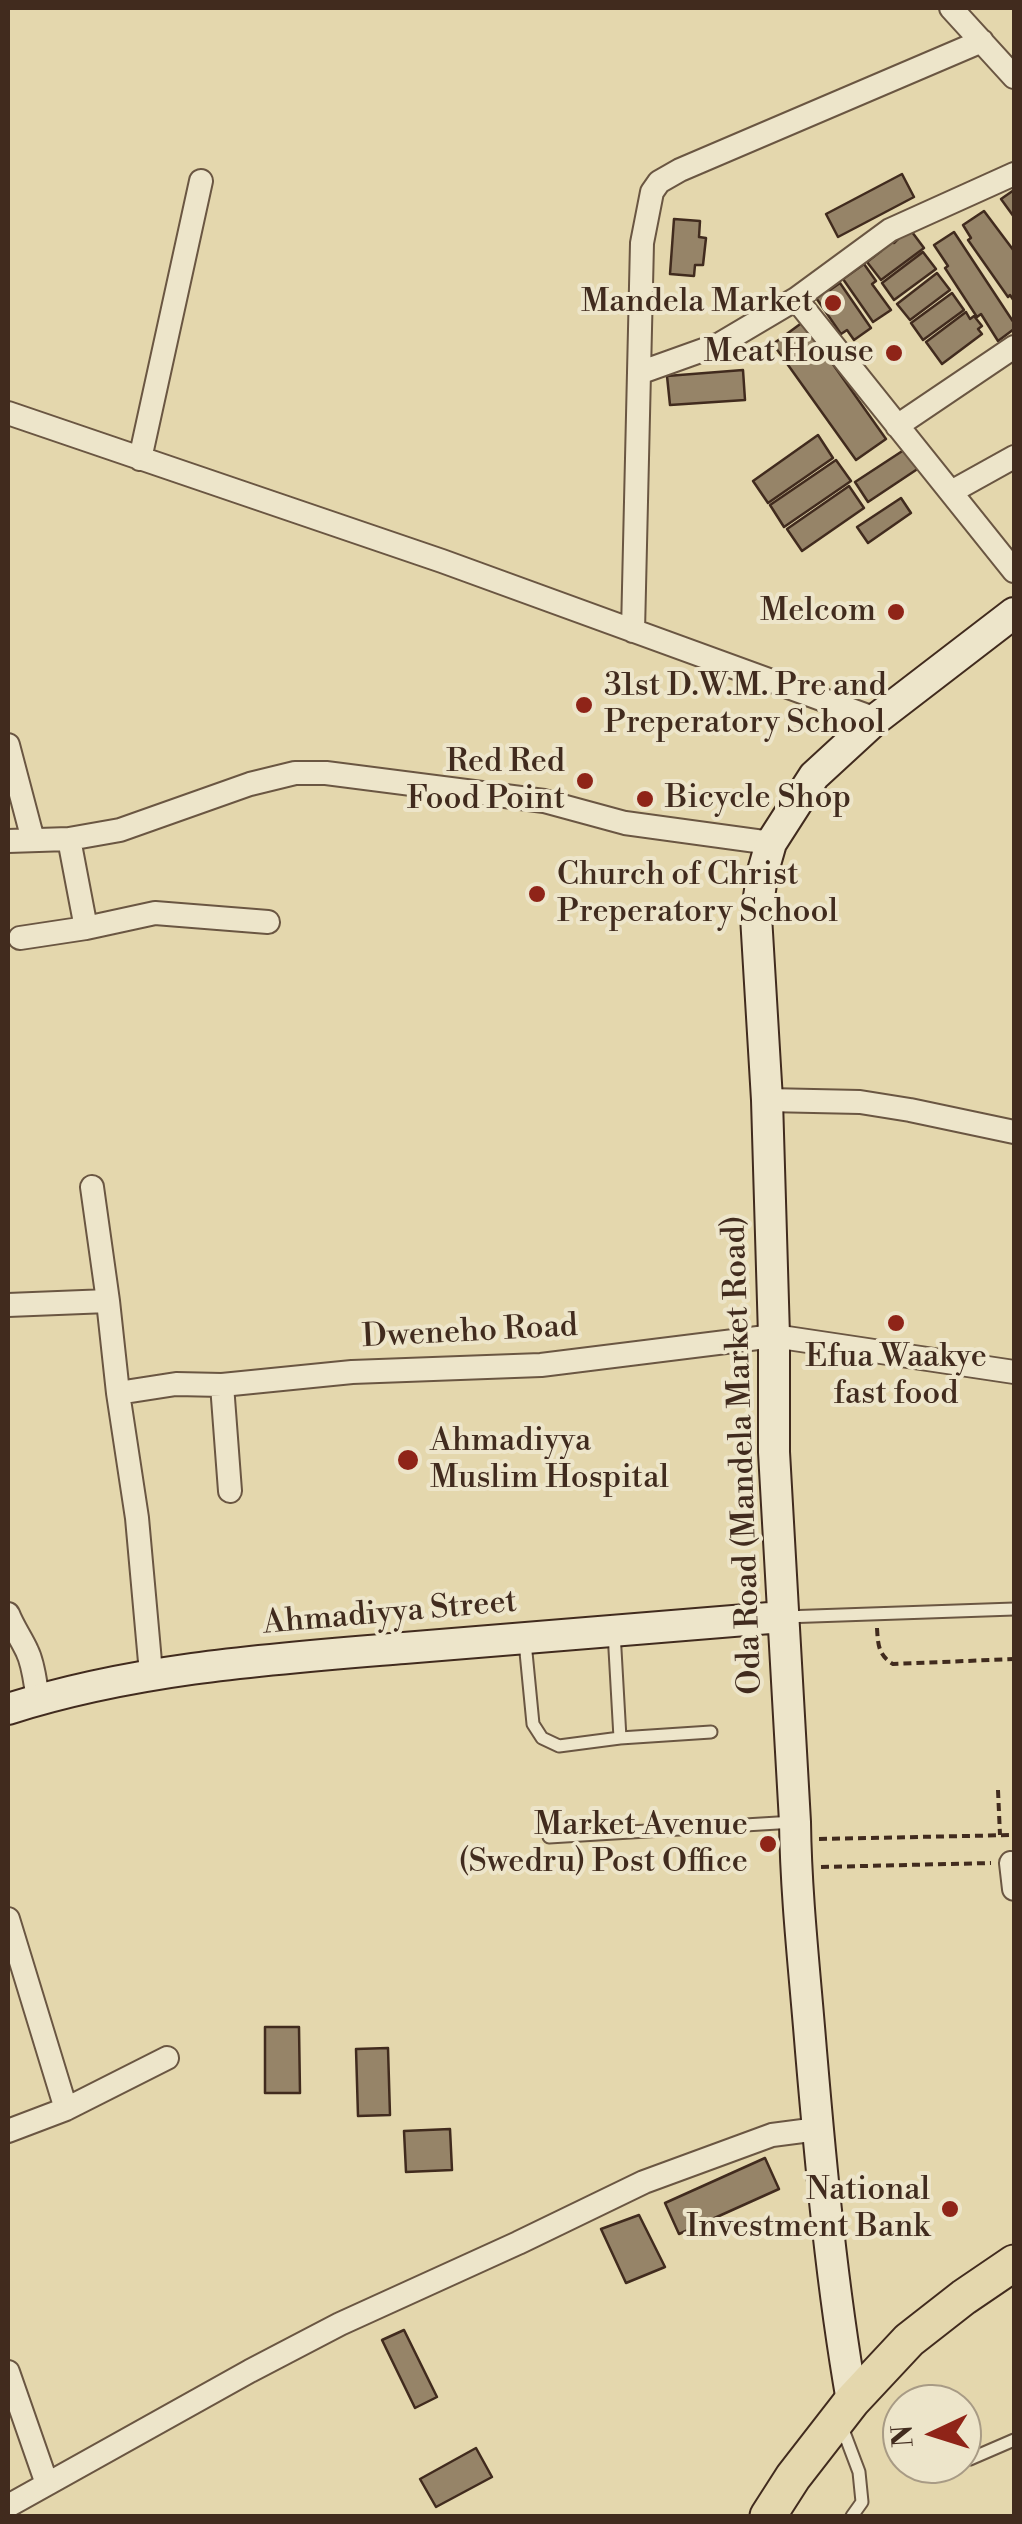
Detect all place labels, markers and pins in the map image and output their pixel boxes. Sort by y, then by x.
place label: Mandela Market [581,284,813,322]
marker: Mandela Market [822,292,844,314]
place label: Meat House [703,334,874,372]
marker: Meat House [883,342,905,364]
place label: Melcom [760,593,876,631]
marker: Melcom [885,601,907,623]
place label: 31st D.W.M. Pre and Preperatory School [604,668,887,743]
marker: 31st D.W.M. Pre and Preperatory School [573,694,595,716]
place label: Red Red Food Point [407,744,565,819]
marker: Red Red Food Point [574,770,596,792]
place label: Bicycle Shop [665,780,851,818]
marker: Bicycle Shop [634,788,656,810]
place label: Church of Christ Preperatory School [557,857,838,932]
marker: Church of Christ Preperatory School [526,883,548,905]
marker: Efua Waakye fast food [885,1312,907,1334]
place label: Efua Waakye fast food [805,1339,987,1414]
place label: Ahmadiyya Muslim Hospital [430,1423,669,1498]
marker: Ahmadiyya Muslim Hospital [395,1447,421,1473]
place label: Market Avenue (Swedru) Post Office [459,1807,748,1882]
marker: Market Avenue (Swedru) Post Office [757,1833,779,1855]
place label: National Investment Bank [686,2172,930,2247]
marker: National Investment Bank [939,2198,961,2220]

